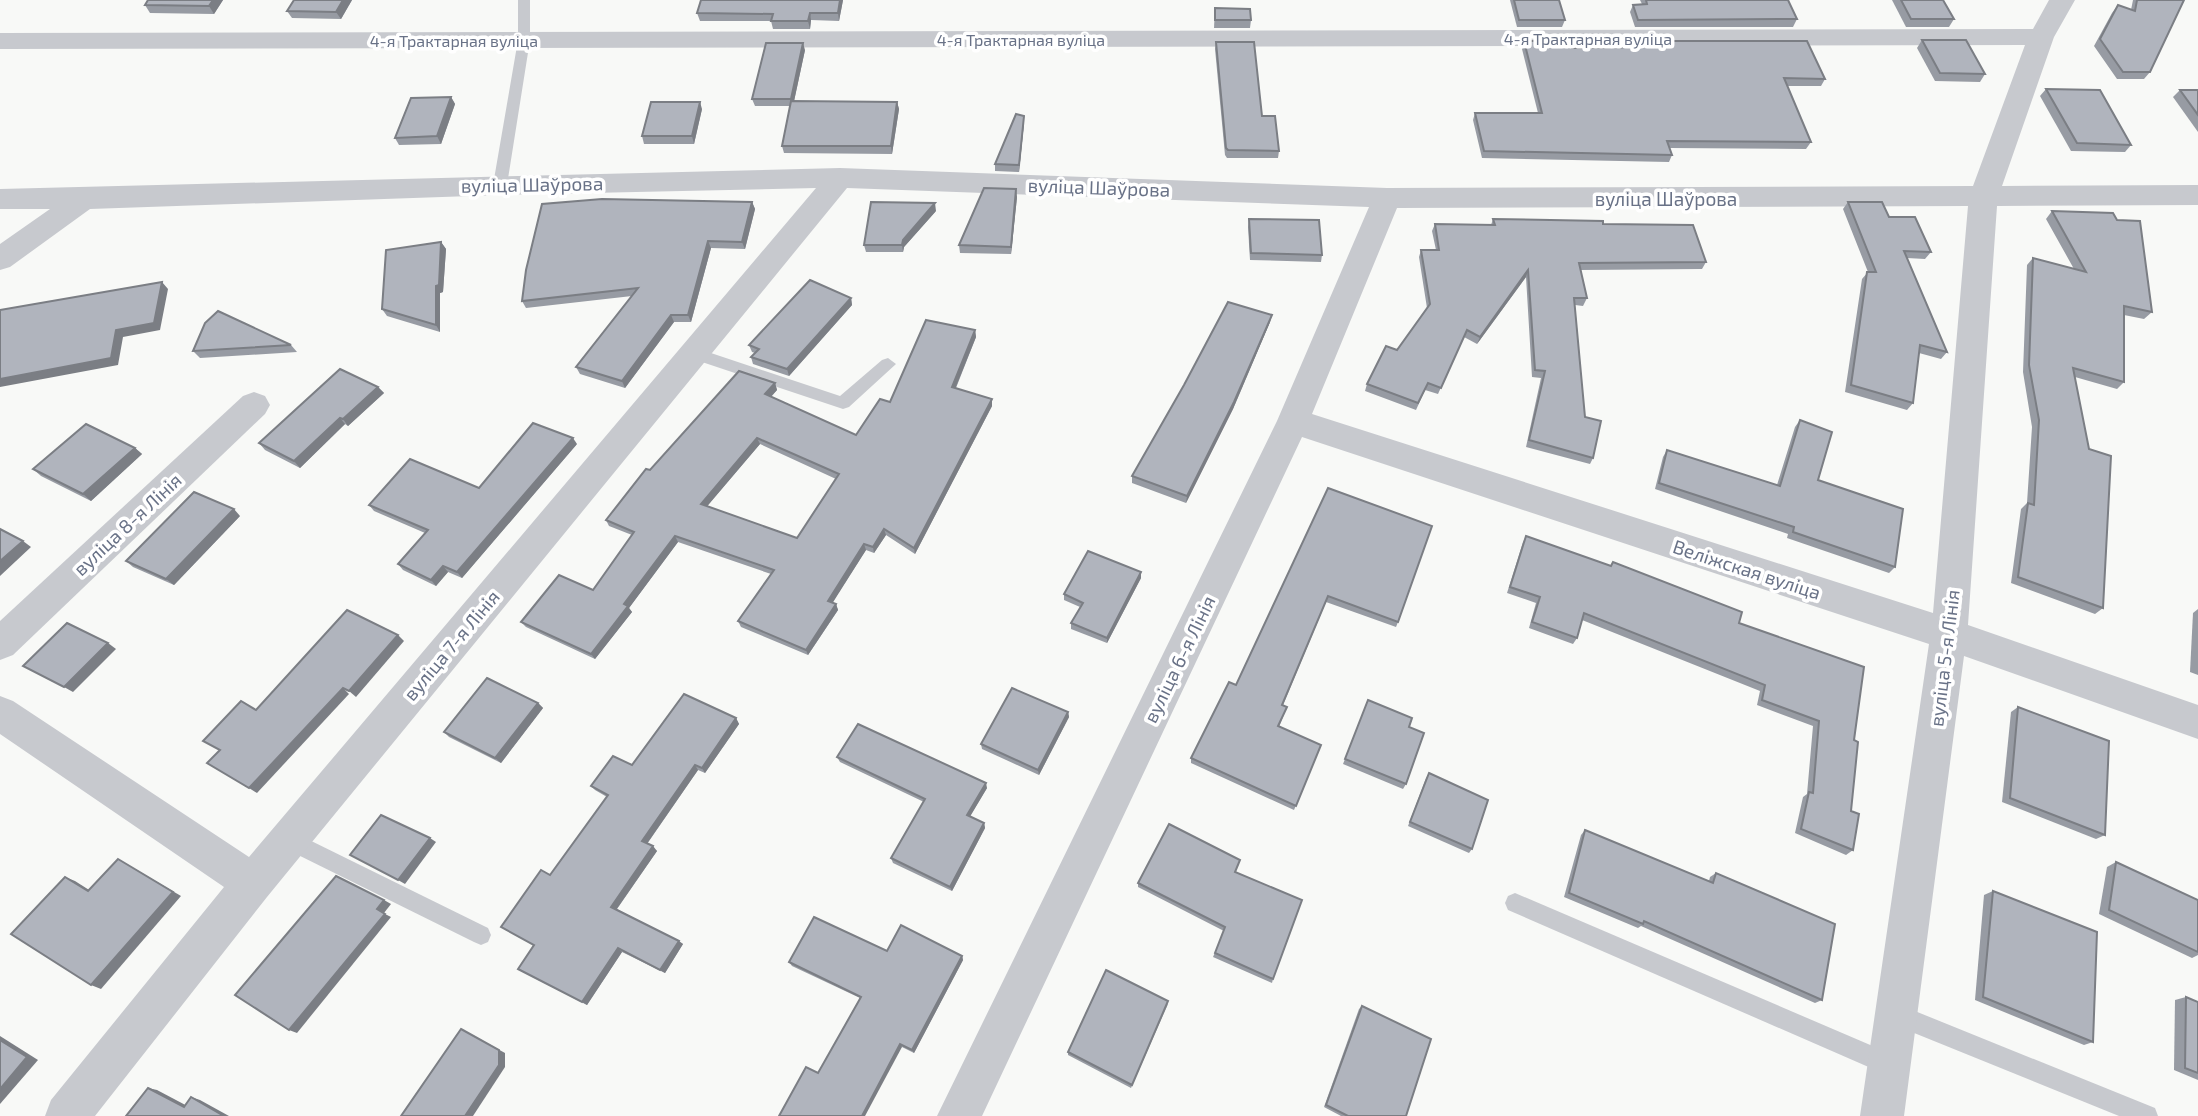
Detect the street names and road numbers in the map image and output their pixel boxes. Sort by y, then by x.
street label: 4-я Трактарная вуліца [1504,29,1672,49]
street label: 4-я Трактарная вуліца [937,30,1105,50]
street label: 4-я Трактарная вуліца [370,31,538,51]
street label: вуліца Шаўрова [461,171,603,198]
street label: вуліца Шаўрова [1027,173,1171,202]
street label: вуліца Шаўрова [1595,187,1737,211]
street label: вуліца 8-я Лінія [68,468,186,581]
street label: Веліжская вуліца [1670,534,1824,605]
street label: вуліца 7-я Лінія [398,585,505,706]
street label: вуліца 5-я Лінія [1924,588,1965,728]
street label: вуліца 6-я Лінія [1138,592,1221,727]

